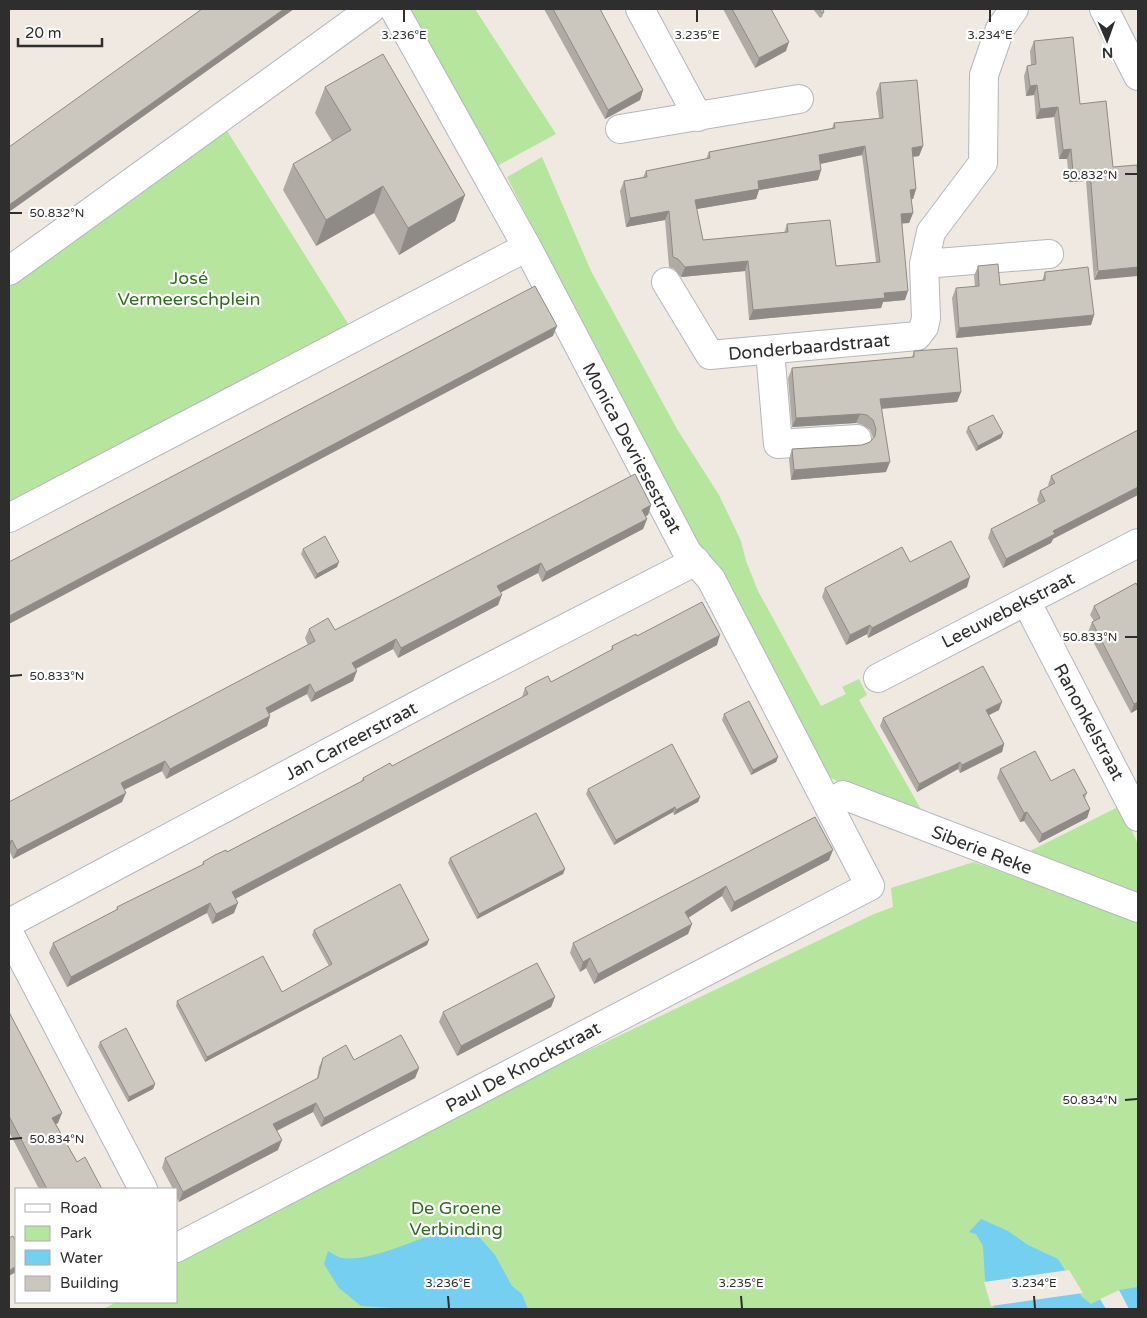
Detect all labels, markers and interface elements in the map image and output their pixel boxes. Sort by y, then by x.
scale bar [18,15,101,47]
north arrow [1082,15,1132,65]
text: 20 m [25,24,62,42]
text: 3.236°E [381,28,427,42]
text: 3.235°E [674,28,720,42]
text: 3.234°E [967,28,1013,42]
text: N [1102,44,1113,61]
text: 50.832°N [1063,168,1117,182]
text: 50.832°N [30,206,84,220]
park label: José Vermeerschplein [117,267,261,310]
street label: Donderbaardstraat [727,329,891,365]
street label: Monica Devriesestraat [578,359,686,537]
street label: Leeuwebekstraat [938,567,1078,653]
text: 50.833°N [1063,630,1117,644]
street label: Ranonkelstraat [1049,660,1129,784]
text: 50.833°N [30,669,84,683]
street label: Jan Carreerstraat [281,697,421,785]
street label: Siberie Reke [929,821,1035,879]
street label: Paul De Knockstraat [442,1017,604,1117]
text: 50.834°N [1063,1093,1117,1107]
text: 50.834°N [30,1132,84,1146]
legend [15,1188,178,1303]
park label: De Groene Verbinding [409,1197,503,1240]
text: Road [60,1199,98,1217]
text: Park [60,1224,92,1242]
text: Water [60,1249,103,1267]
text: Building [60,1274,119,1292]
text: 3.236°E [425,1276,471,1290]
text: 3.235°E [718,1276,764,1290]
text: 3.234°E [1011,1276,1057,1290]

